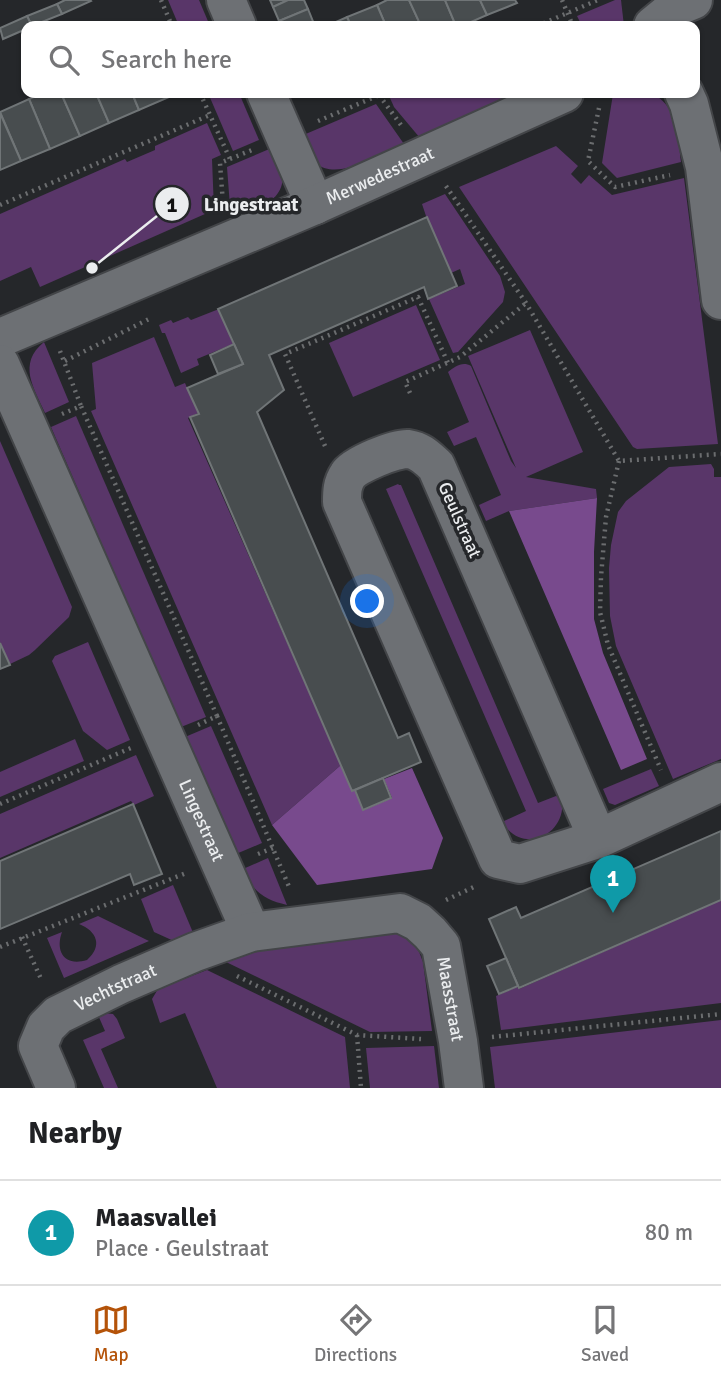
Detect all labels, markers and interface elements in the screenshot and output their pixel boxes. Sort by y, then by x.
search box [21,21,700,98]
icon: search [45,41,83,79]
text: Search here [101,44,232,76]
street label: Merwedestraat [322,142,437,210]
callout: Lingestraat [155,184,313,224]
text: 1 [166,192,178,218]
text: Lingestraat [204,193,298,217]
street label: Geulstraat [434,479,486,561]
your location [350,584,384,618]
street label: Lingestraat [174,776,229,865]
pin: 1 [590,855,636,913]
street label: Maasstraat [432,955,469,1043]
street label: Vechtstraat [71,959,160,1016]
text: Nearby [28,1115,122,1152]
text: Maasvallei [95,1202,217,1234]
text: 1 [45,1218,57,1247]
text: 80 m [645,1218,693,1247]
text: Place · Geulstraat [95,1234,269,1263]
tab: Map [92,1301,130,1367]
tab: Directions [314,1301,397,1367]
tab: Saved [581,1301,629,1367]

